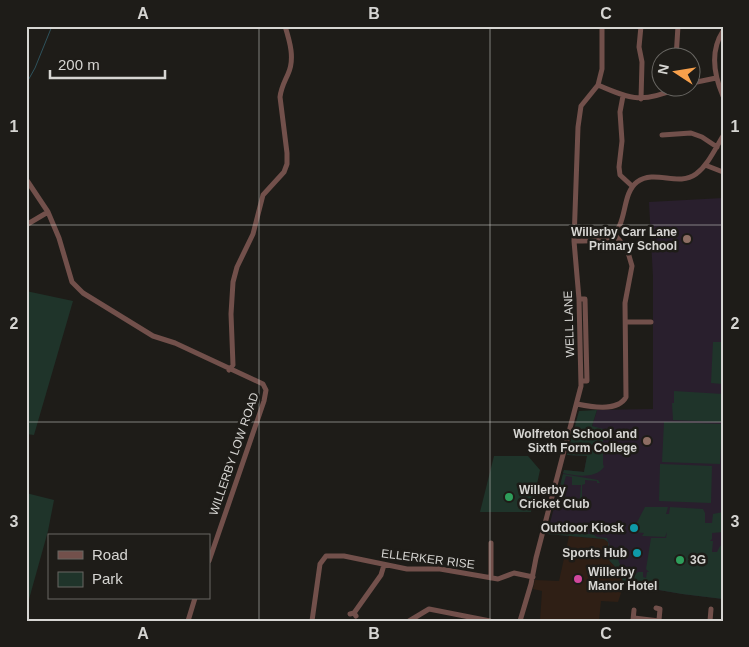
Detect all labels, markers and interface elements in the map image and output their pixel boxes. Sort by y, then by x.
text: A [137,5,149,22]
text: B [368,5,380,22]
text: C [600,5,612,22]
scale bar [50,48,165,80]
north arrow [652,48,702,98]
text: 200 m [58,56,100,73]
text: N [654,63,672,76]
text: 1 [10,118,19,135]
text: 1 [731,118,740,135]
place label: Willerby Carr Lane Primary School [571,225,677,253]
marker: Willerby Carr Lane Primary School [681,233,693,245]
street label: WELL LANE [561,290,577,358]
text: 2 [10,315,19,332]
text: 2 [731,315,740,332]
street label: WILLERBY LOW ROAD [206,390,262,517]
place label: Wolfreton School and Sixth Form College [513,427,637,455]
marker: Wolfreton School and Sixth Form College [641,435,653,447]
place label: Willerby Cricket Club [519,483,590,511]
marker: Willerby Cricket Club [503,491,515,503]
text: 3 [10,513,19,530]
text: 3 [731,513,740,530]
place label: Outdoor Kiosk [541,521,624,535]
marker: Outdoor Kiosk [628,522,640,534]
legend [48,534,210,600]
text: Road [92,546,128,563]
street label: ELLERKER RISE [380,546,476,572]
place label: Sports Hub [562,546,627,560]
marker: Sports Hub [631,547,643,559]
place label: 3G [690,553,706,567]
marker: 3G [674,554,686,566]
place label: Willerby Manor Hotel [588,565,657,593]
text: Park [92,570,123,587]
marker: Willerby Manor Hotel [572,573,584,585]
text: A [137,625,149,642]
text: B [368,625,380,642]
text: C [600,625,612,642]

